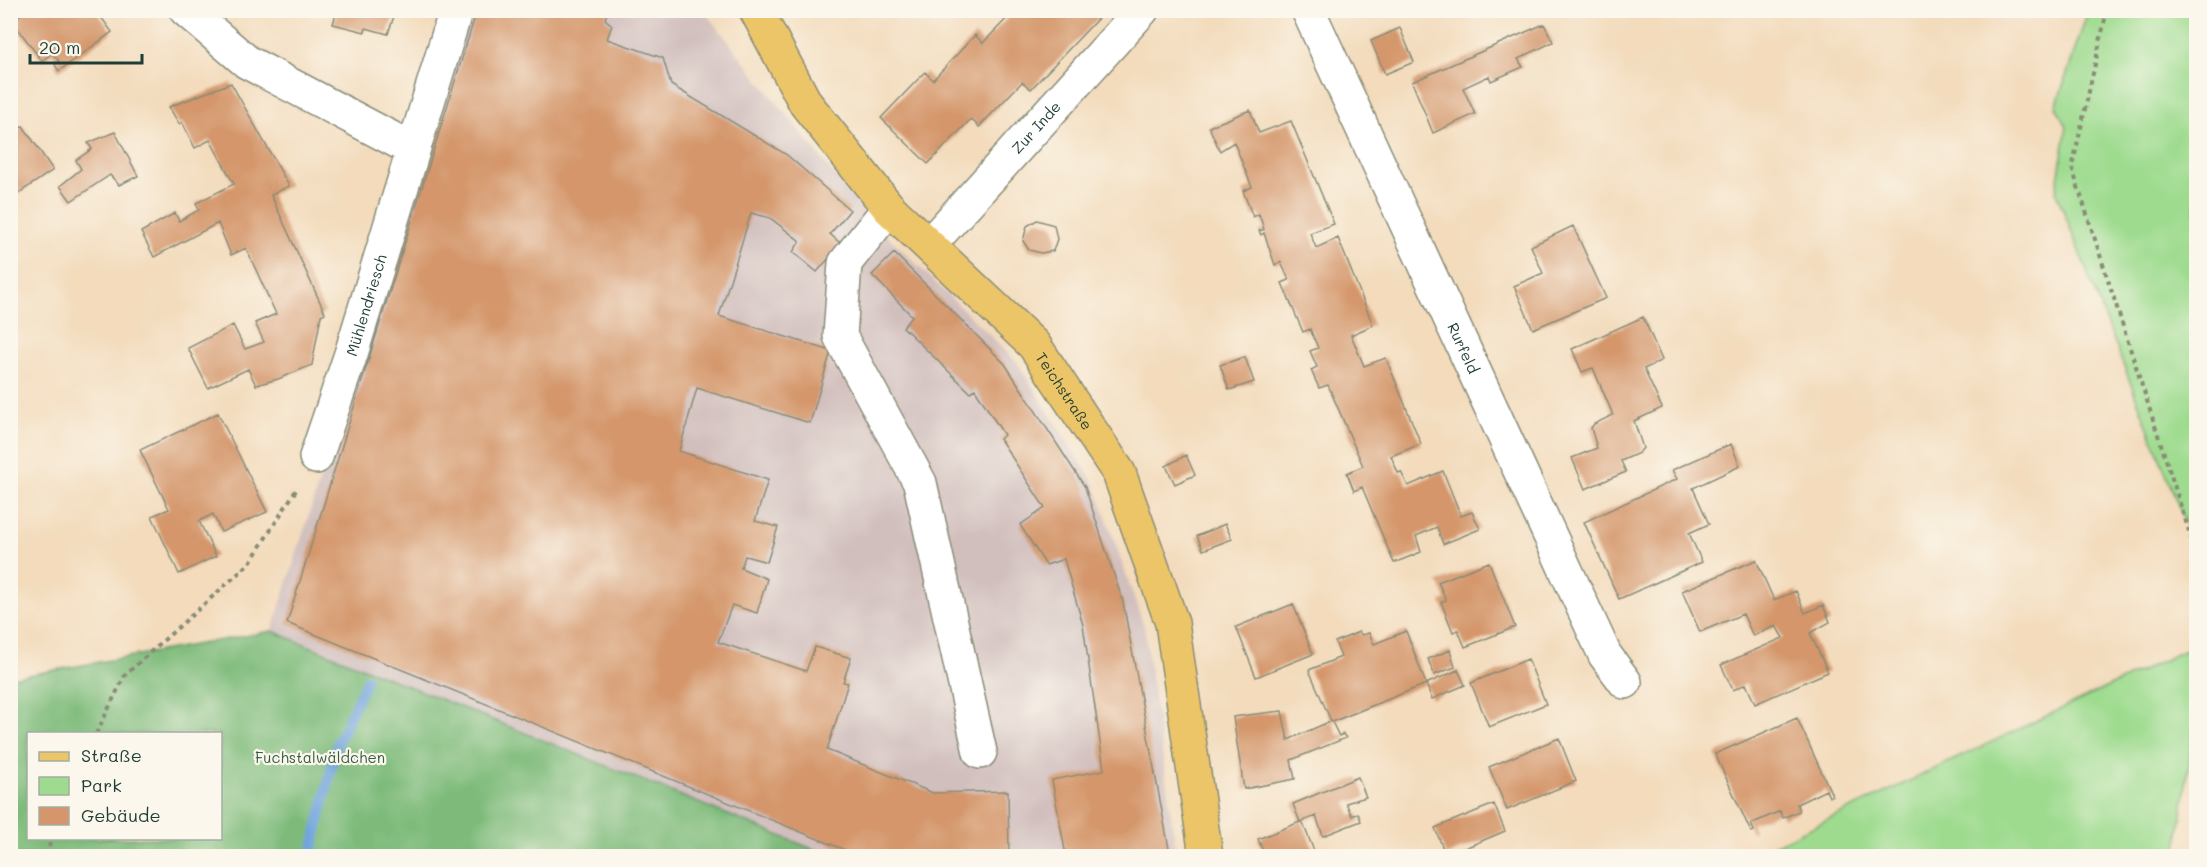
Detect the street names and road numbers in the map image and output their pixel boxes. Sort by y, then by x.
street label: Zur Inde [1007,97,1065,158]
street label: Mühlendriesch [341,252,391,358]
street label: Rurfeld [1443,319,1484,377]
street label: Teichstraße [1031,348,1097,433]

